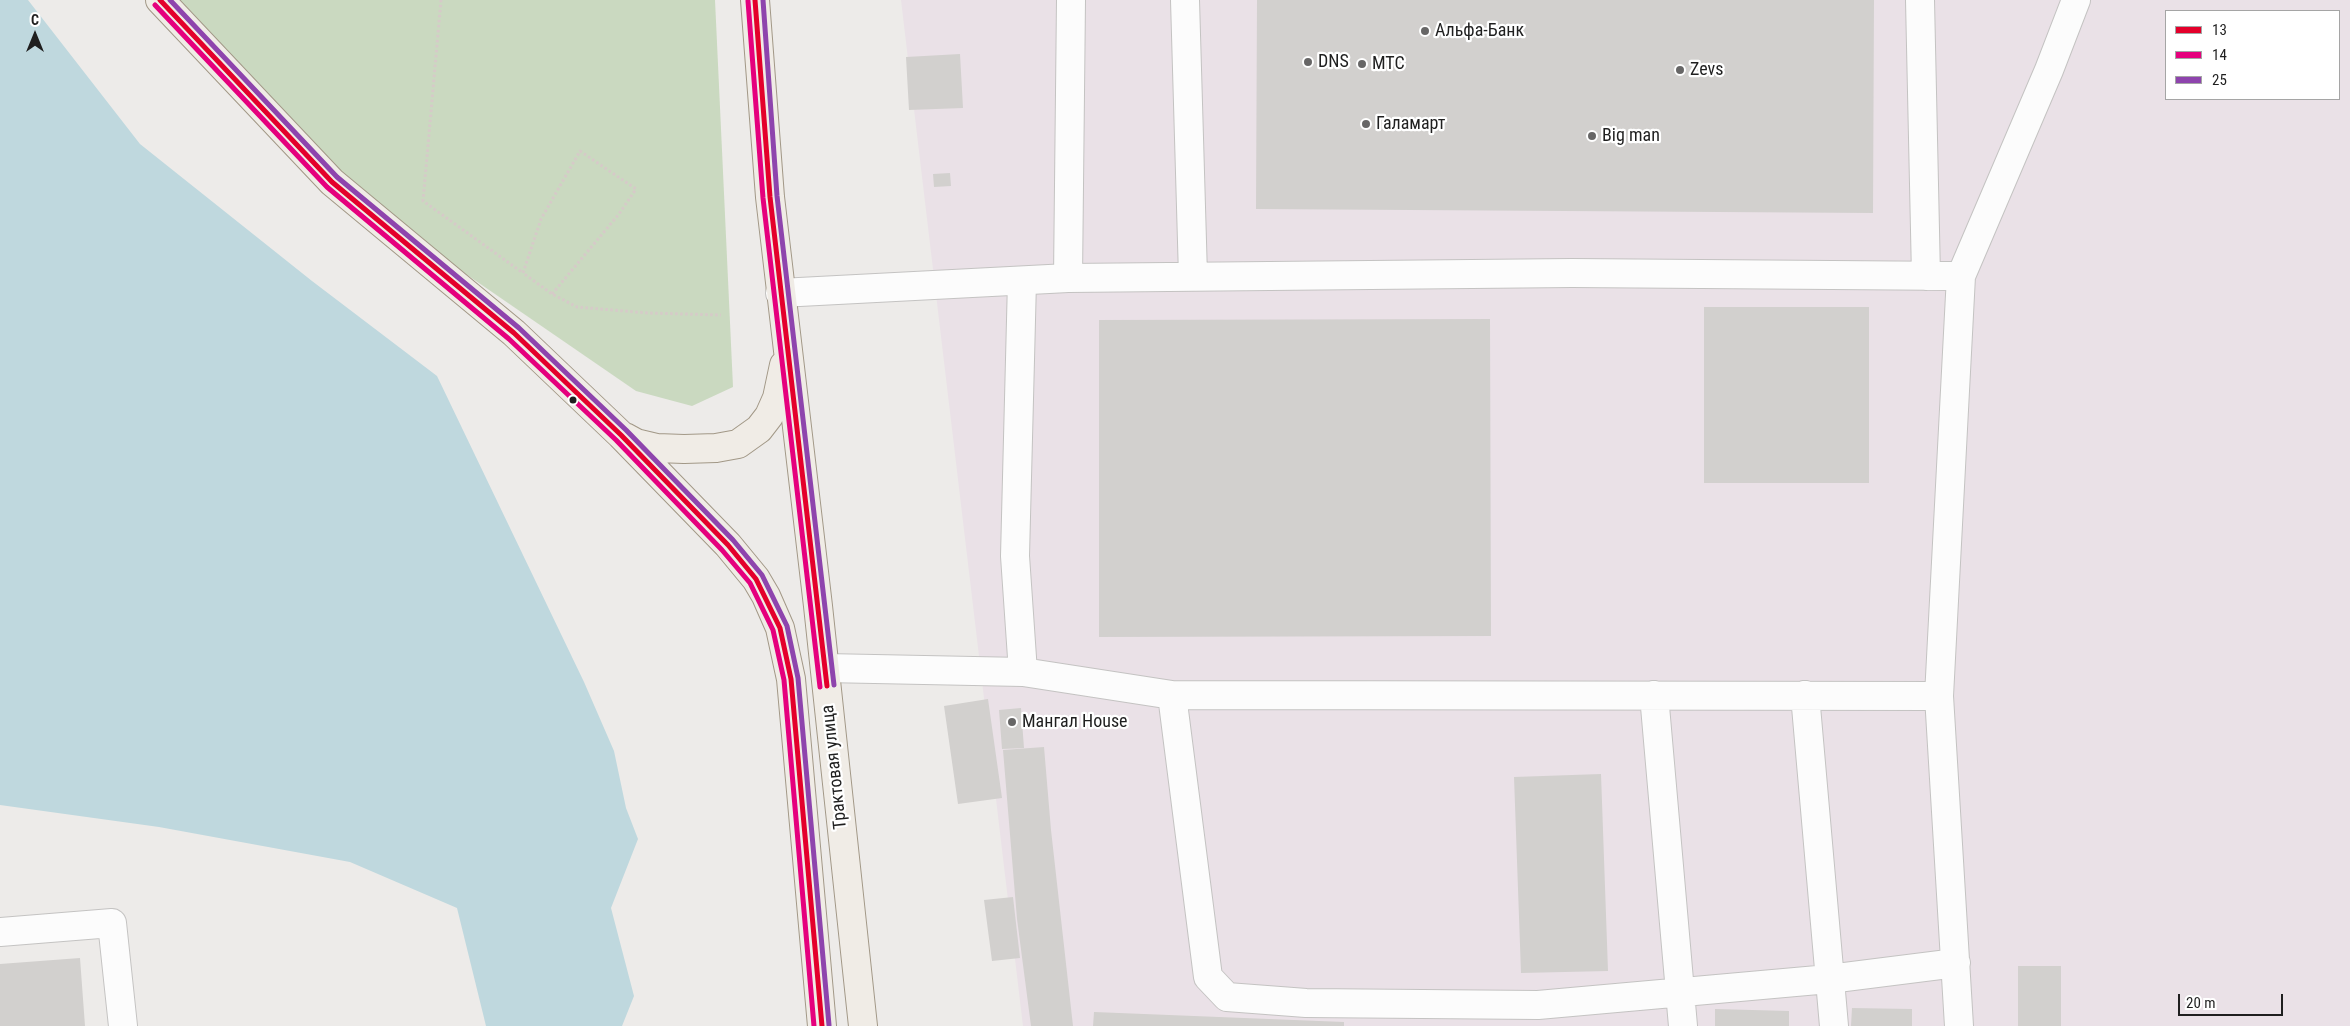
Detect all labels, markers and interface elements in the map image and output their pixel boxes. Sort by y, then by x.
north arrow [10,10,60,60]
legend [2165,10,2340,100]
text: С [31,12,39,28]
place label: Альфа-Банк [1435,20,1524,42]
text: 13 [2212,21,2227,39]
marker: Альфа-Банк [1419,25,1431,37]
text: 14 [2212,46,2227,64]
place label: DNS [1318,51,1349,73]
place label: МТС [1372,53,1405,75]
marker: DNS [1302,56,1314,68]
marker: МТС [1356,58,1368,70]
place label: Zevs [1690,59,1723,81]
marker: Zevs [1674,64,1686,76]
text: 25 [2212,71,2227,89]
place label: Галамарт [1376,113,1445,135]
marker: Галамарт [1360,118,1372,130]
place label: Big man [1602,125,1660,147]
marker: Big man [1586,130,1598,142]
unlabelled marker [568,395,578,405]
street label: Трактовая улица [818,704,852,830]
place label: Мангал House [1022,711,1128,733]
marker: Мангал House [1006,716,1018,728]
scale bar [2180,984,2285,1016]
text: 20 m [2186,994,2216,1012]

